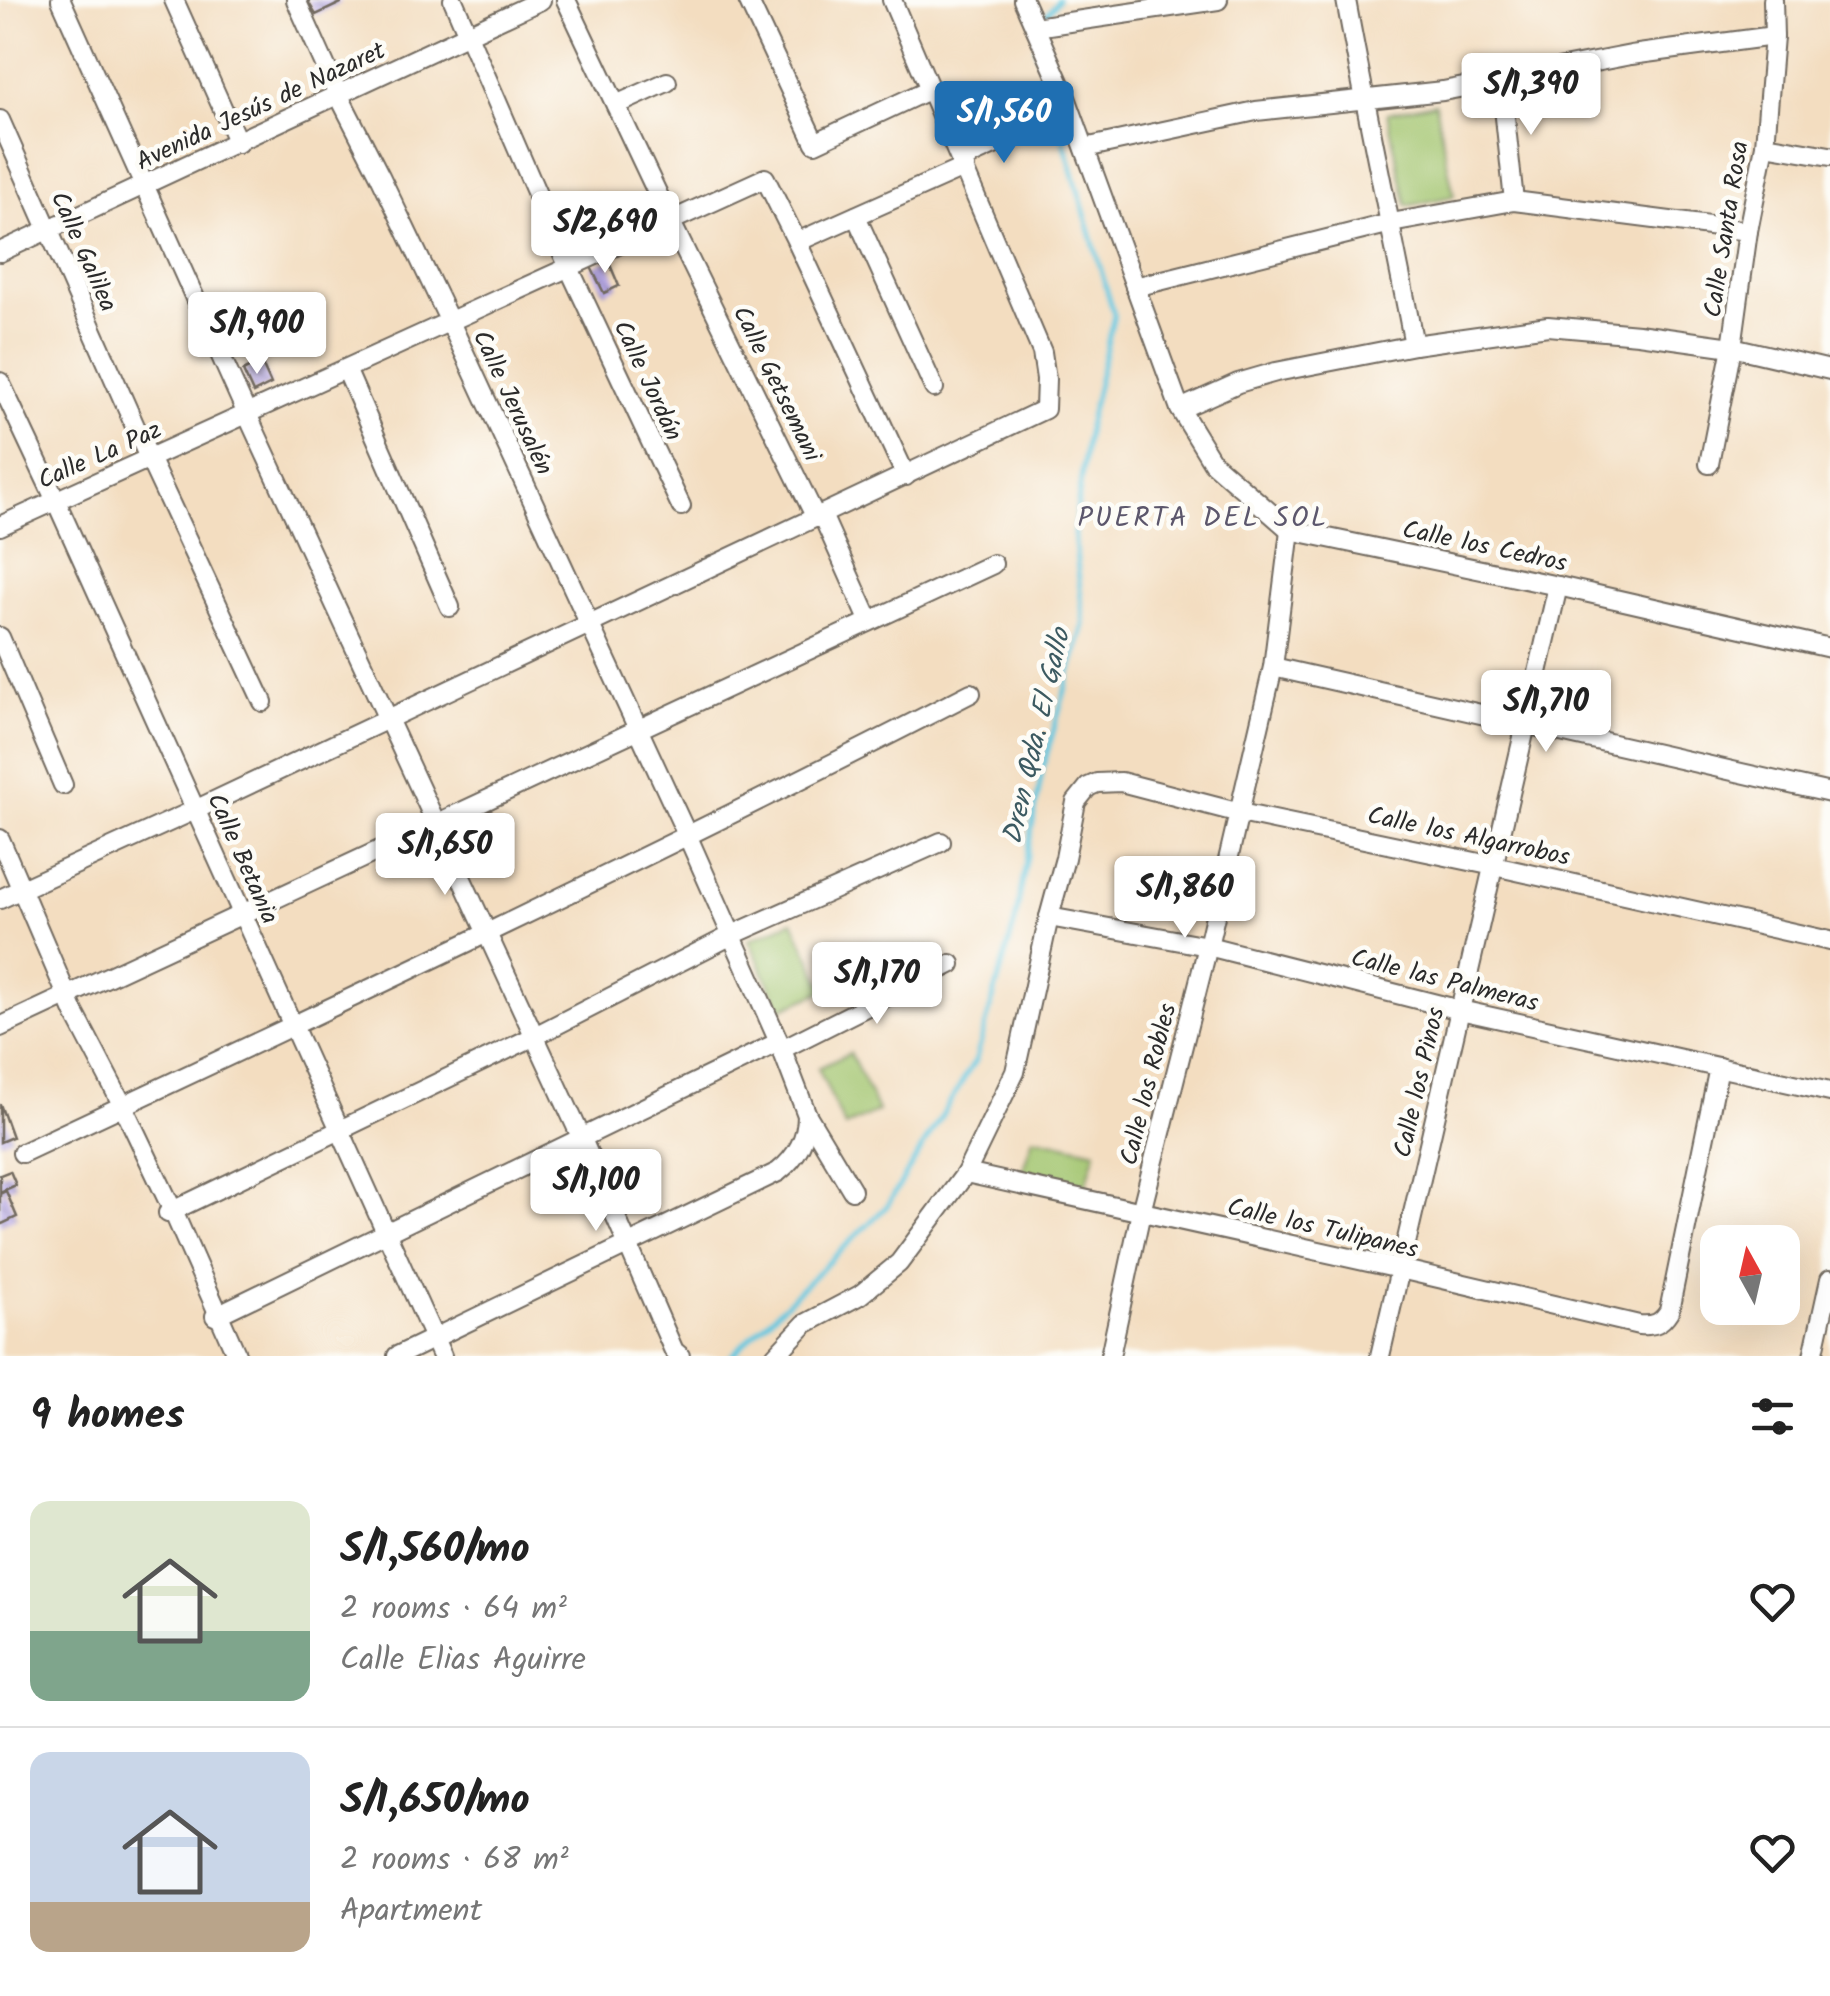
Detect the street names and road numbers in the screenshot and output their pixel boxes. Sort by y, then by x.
street label: Avenida Jesús de Nazaret [130,31,392,182]
street label: Calle Santa Rosa [1693,138,1761,320]
street label: Calle Galilea [39,185,128,319]
street label: Calle Getsemani [721,299,832,470]
street label: Calle Jordán [602,314,693,448]
street label: Calle Jerusalén [461,324,563,482]
street label: Calle La Paz [31,411,168,501]
street label: Calle los Cedros [1399,510,1571,584]
street label: Calle Betania [195,787,289,931]
street label: Calle los Algarrobos [1364,796,1574,878]
street label: Calle las Palmeras [1347,938,1543,1024]
street label: Calle los Robles [1110,999,1188,1170]
street label: Calle los Pinos [1383,1003,1457,1162]
street label: Calle los Tulipanes [1223,1188,1422,1270]

